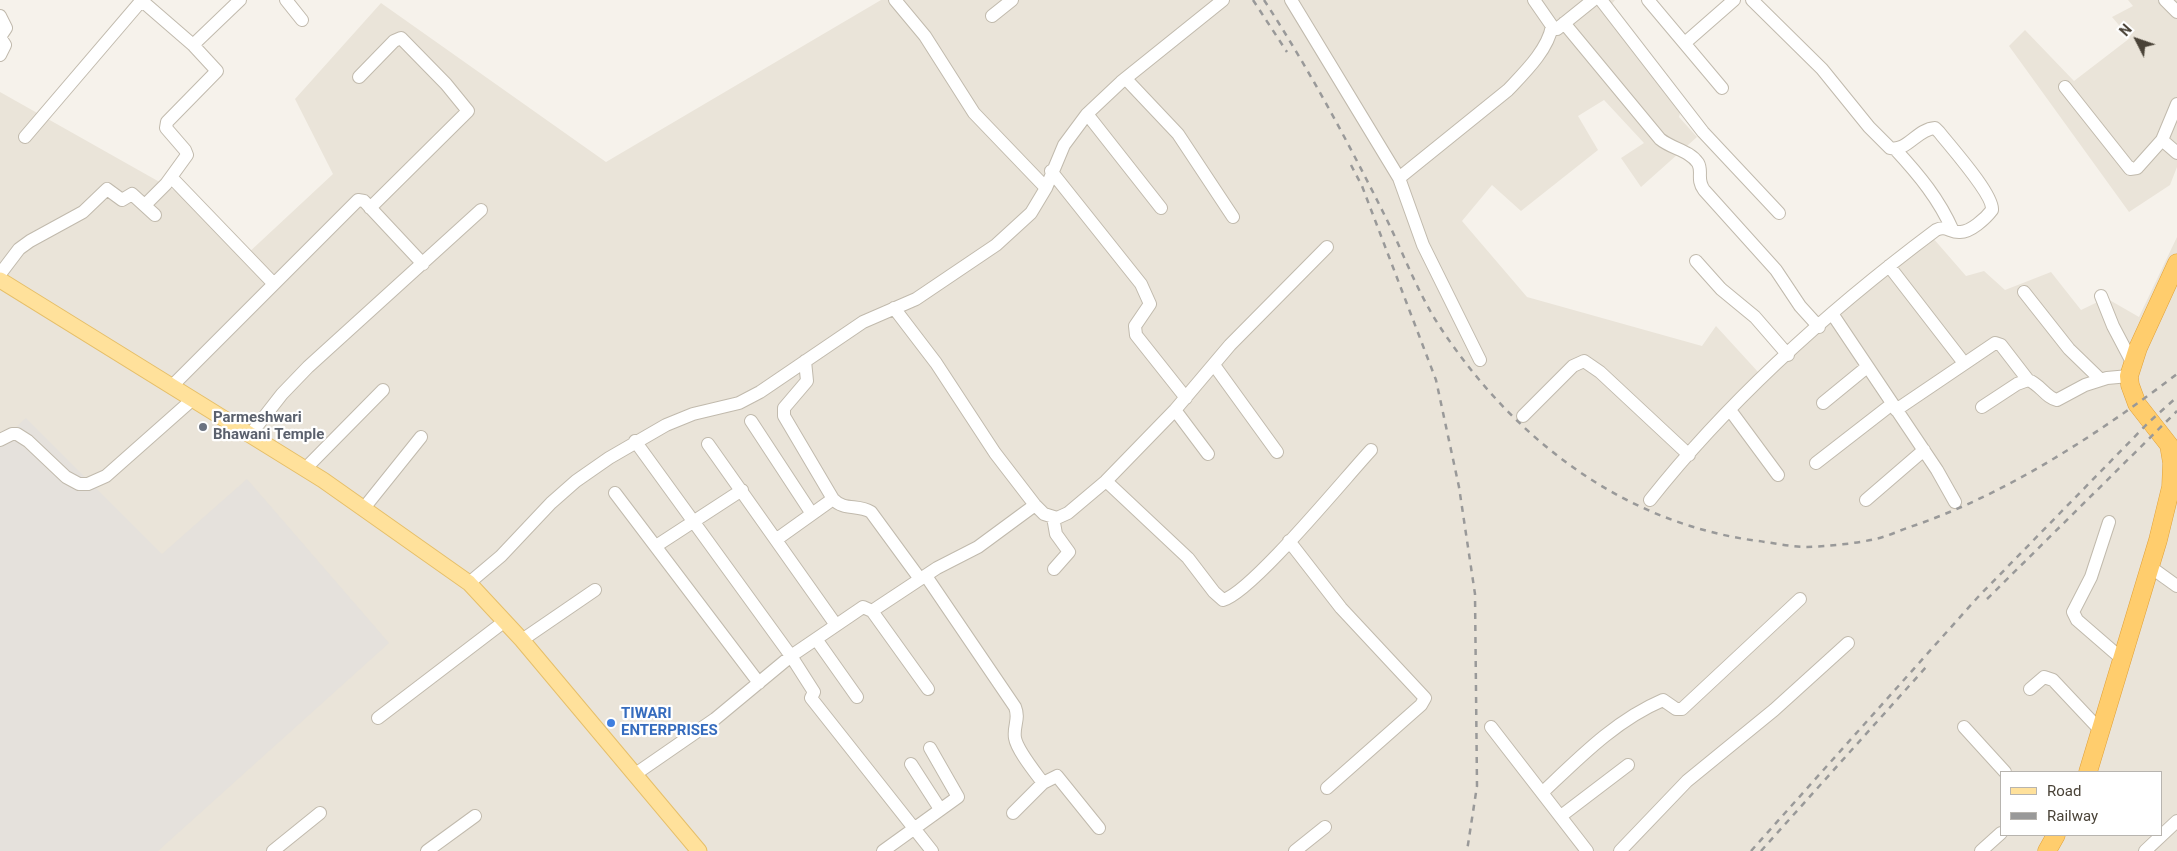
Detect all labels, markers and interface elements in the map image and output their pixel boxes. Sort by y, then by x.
north arrow [2112,15,2162,65]
text: N [2116,21,2135,39]
place label: Parmeshwari Bhawani Temple [213,409,324,444]
marker: Parmeshwari Bhawani Temple [197,421,209,433]
place label: TIWARI ENTERPRISES [621,705,718,740]
marker: TIWARI ENTERPRISES [605,717,617,729]
legend [2000,771,2162,836]
text: Road [2047,782,2081,800]
text: Railway [2047,807,2098,825]

